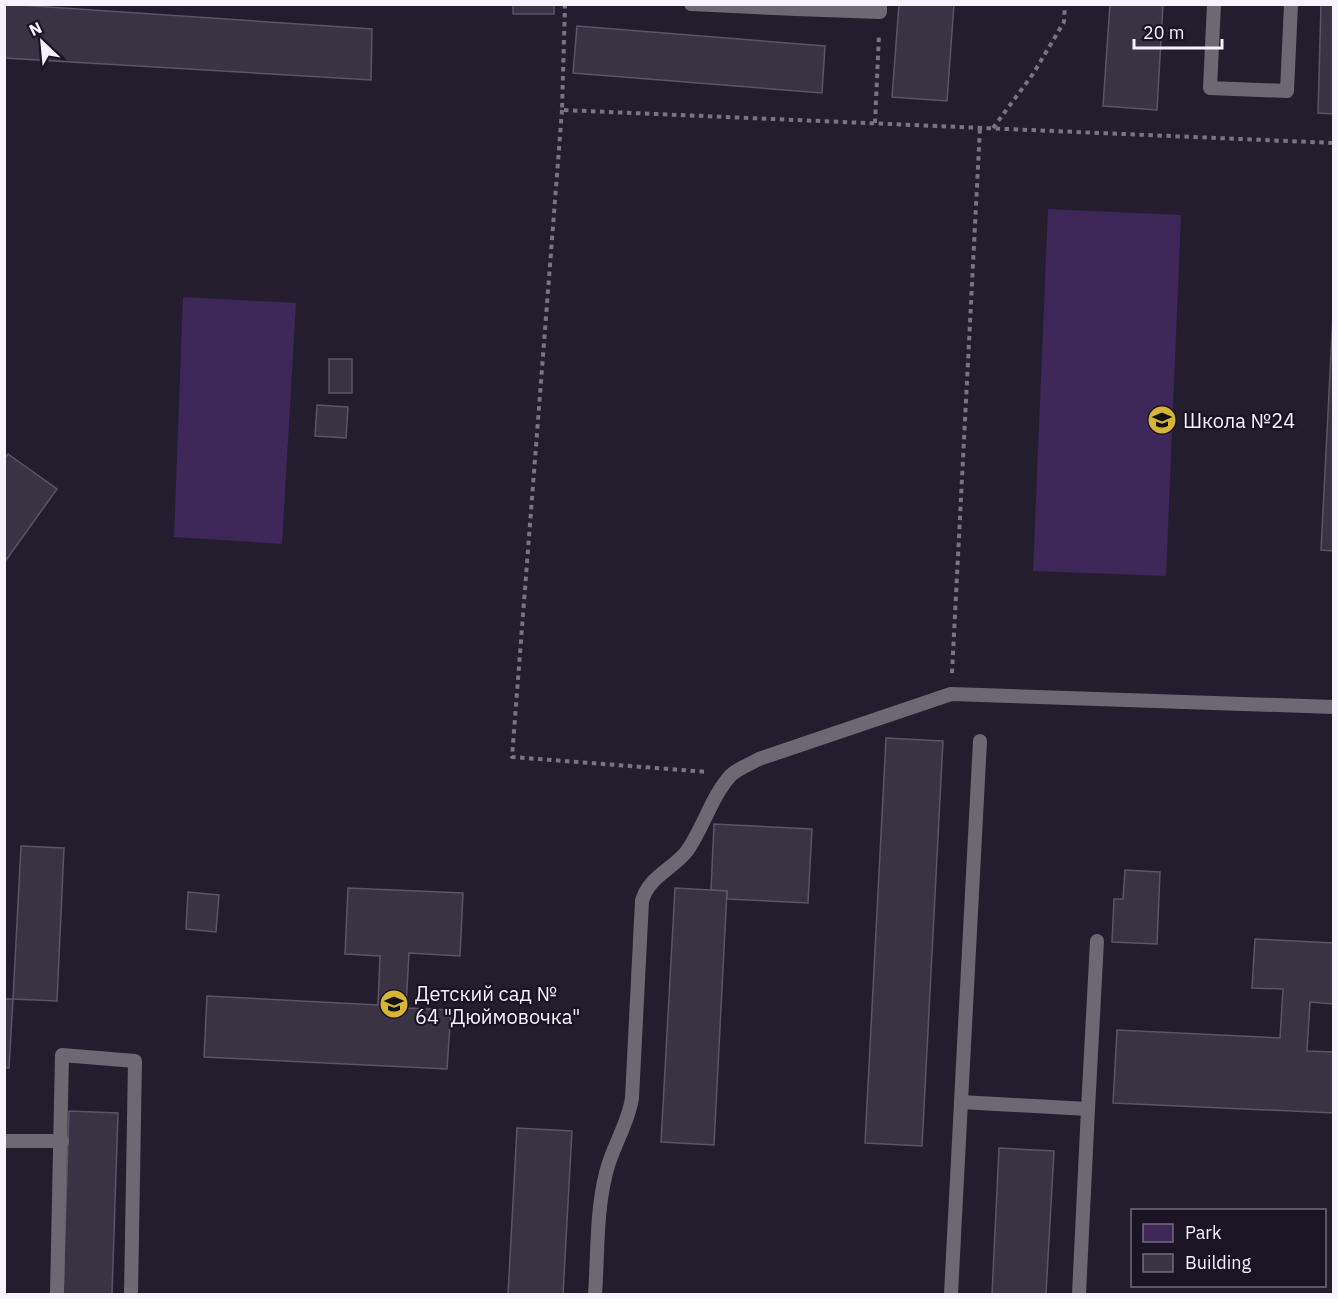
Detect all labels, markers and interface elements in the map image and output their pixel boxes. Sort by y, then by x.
north arrow [12,12,72,72]
scale bar [1134,12,1222,50]
text: N [26,17,45,40]
text: 20 m [1143,21,1185,44]
school or university icon: Школа №24 [1146,404,1178,436]
place label: Школа №24 [1183,407,1295,434]
place label: Детский сад № 64 "Дюймовочка" [415,980,580,1030]
school or university icon: Детский сад № 64 "Дюймовочка" [378,988,410,1020]
legend [1131,1209,1326,1287]
text: Park [1185,1221,1222,1244]
text: Building [1185,1251,1252,1274]

